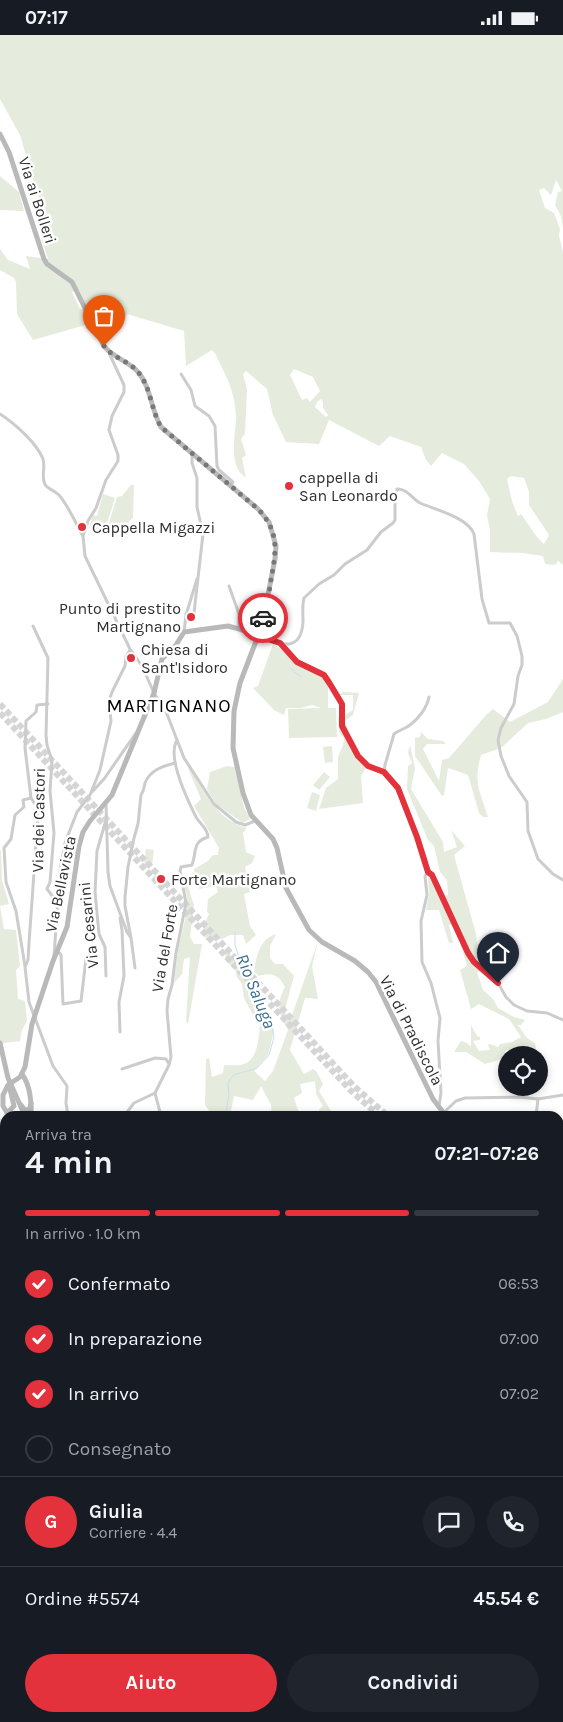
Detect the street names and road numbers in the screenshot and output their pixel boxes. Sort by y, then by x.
street label: Via ai Bolleri [15,154,60,246]
street label: Via dei Castori [28,767,49,873]
street label: Via Bellavista [41,834,80,934]
street label: Via Cesarini [75,881,102,969]
street label: Via del Forte [147,903,182,994]
street label: Via di Pradiscola [376,972,447,1088]

